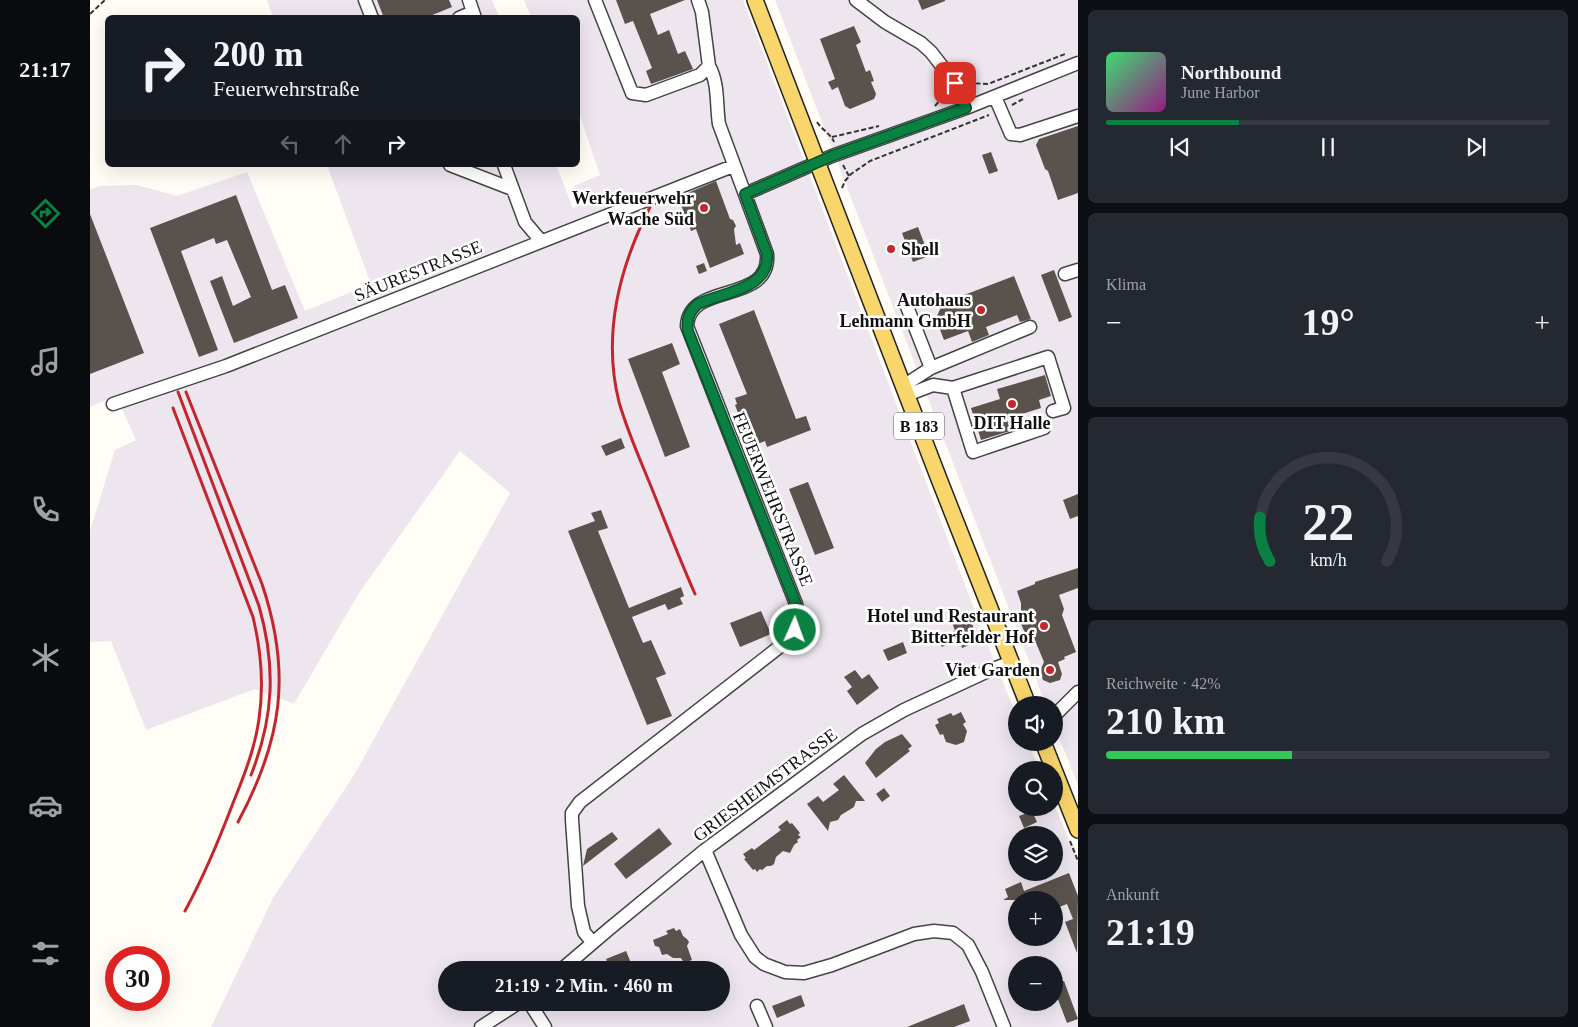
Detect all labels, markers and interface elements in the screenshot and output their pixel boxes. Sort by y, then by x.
icon: right [130,35,195,100]
text: 200 m [213,35,303,74]
text: 21:17 [19,57,71,82]
pin [934,62,976,104]
text: Northbound [1181,62,1281,83]
icon: arrive [941,69,969,97]
text: Feuerwehrstraße [213,76,360,101]
text: June Harbor [1181,84,1260,101]
icon: left [276,130,304,158]
icon: ahead [329,130,357,158]
icon: right [382,130,410,158]
icon: previous [1166,133,1194,161]
icon: pause [1314,133,1342,161]
icon: next [1462,133,1490,161]
place label: Werkfeuerwehr Wache Süd [572,188,694,229]
icon: directions [28,196,63,231]
marker: Werkfeuerwehr Wache Süd [698,202,710,214]
street label: SÄURESTRASSE [351,236,485,306]
place label: Shell [901,239,939,259]
marker: Shell [885,243,897,255]
text: Klima [1106,276,1146,293]
place label: Autohaus Lehmann GmbH [839,290,971,331]
text: 19° [1301,301,1355,343]
marker: Autohaus Lehmann GmbH [975,304,987,316]
text: − [1106,307,1122,338]
text: + [1534,307,1550,338]
icon: music [28,344,63,379]
marker: DIT Halle [1006,398,1018,410]
street label: FEUERWEHRSTRASSE [729,409,817,589]
road number: B 183 [894,412,944,440]
place label: DIT Halle [973,413,1051,433]
icon: phone [28,492,63,527]
text: 22 [1302,494,1354,551]
text: km/h [1310,550,1346,570]
position arrow [768,603,820,655]
place label: Hotel und Restaurant Bitterfelder Hof [867,606,1035,647]
marker: Hotel und Restaurant Bitterfelder Hof [1038,620,1050,632]
icon: climate [28,640,63,675]
place label: Viet Garden [945,660,1040,680]
marker: Viet Garden [1044,664,1056,676]
text: Reichweite · 42% [1106,675,1221,692]
map controls [1008,696,1063,1011]
button: sound [1008,696,1063,751]
text: 210 km [1106,700,1225,742]
street label: GRIESHEIMSTRASSE [689,724,841,846]
button: search [1008,761,1063,816]
icon: car [28,788,63,823]
button: layers [1008,826,1063,881]
text: Ankunft [1106,886,1159,903]
button: + [1008,891,1063,946]
text: 21:19 [1106,911,1195,953]
icon: filters [28,936,63,971]
speed limit sign: 30 [105,946,170,1011]
button: − [1008,956,1063,1011]
text: 21:19 · 2 Min. · 460 m [495,975,673,996]

